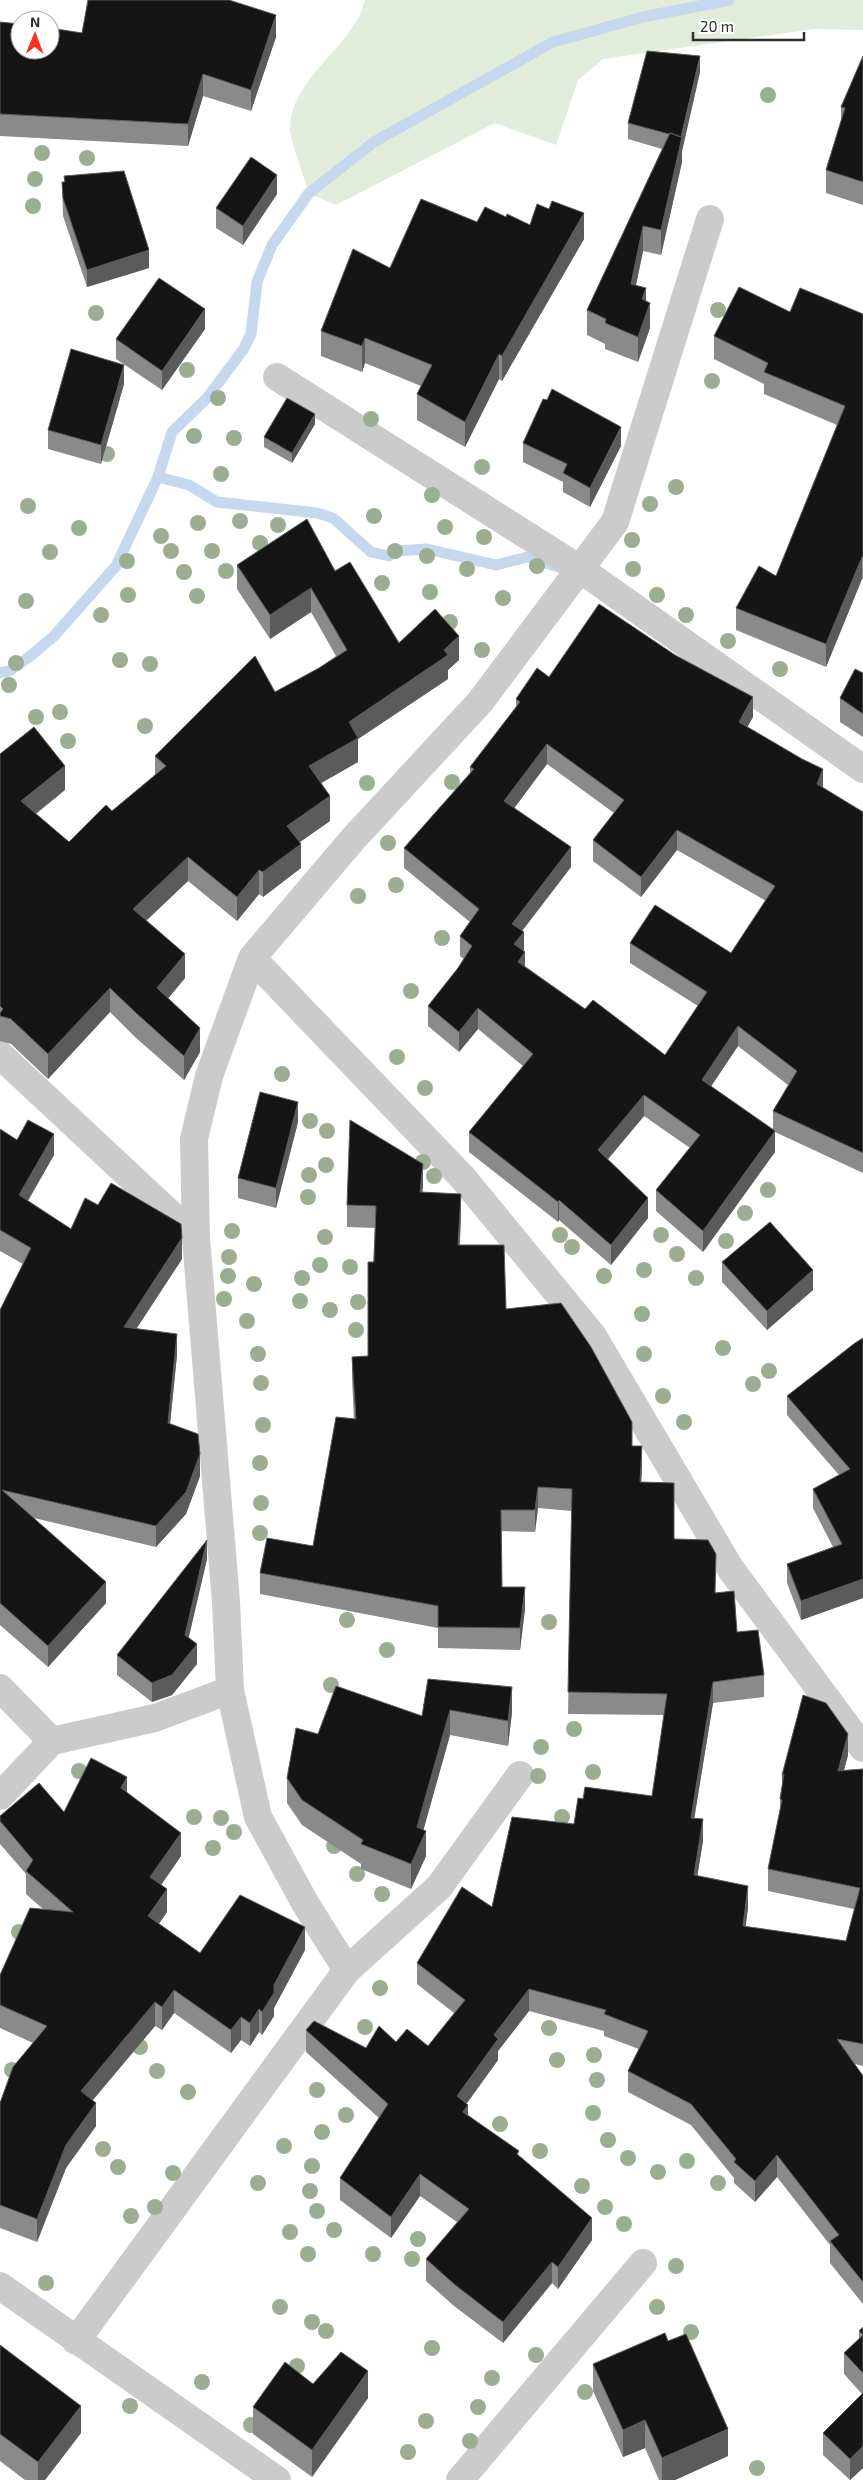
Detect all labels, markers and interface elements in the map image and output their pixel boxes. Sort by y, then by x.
north arrow [10,10,60,60]
scale bar [693,10,804,42]
text: N [30,13,40,30]
text: 20 m [700,17,734,35]

